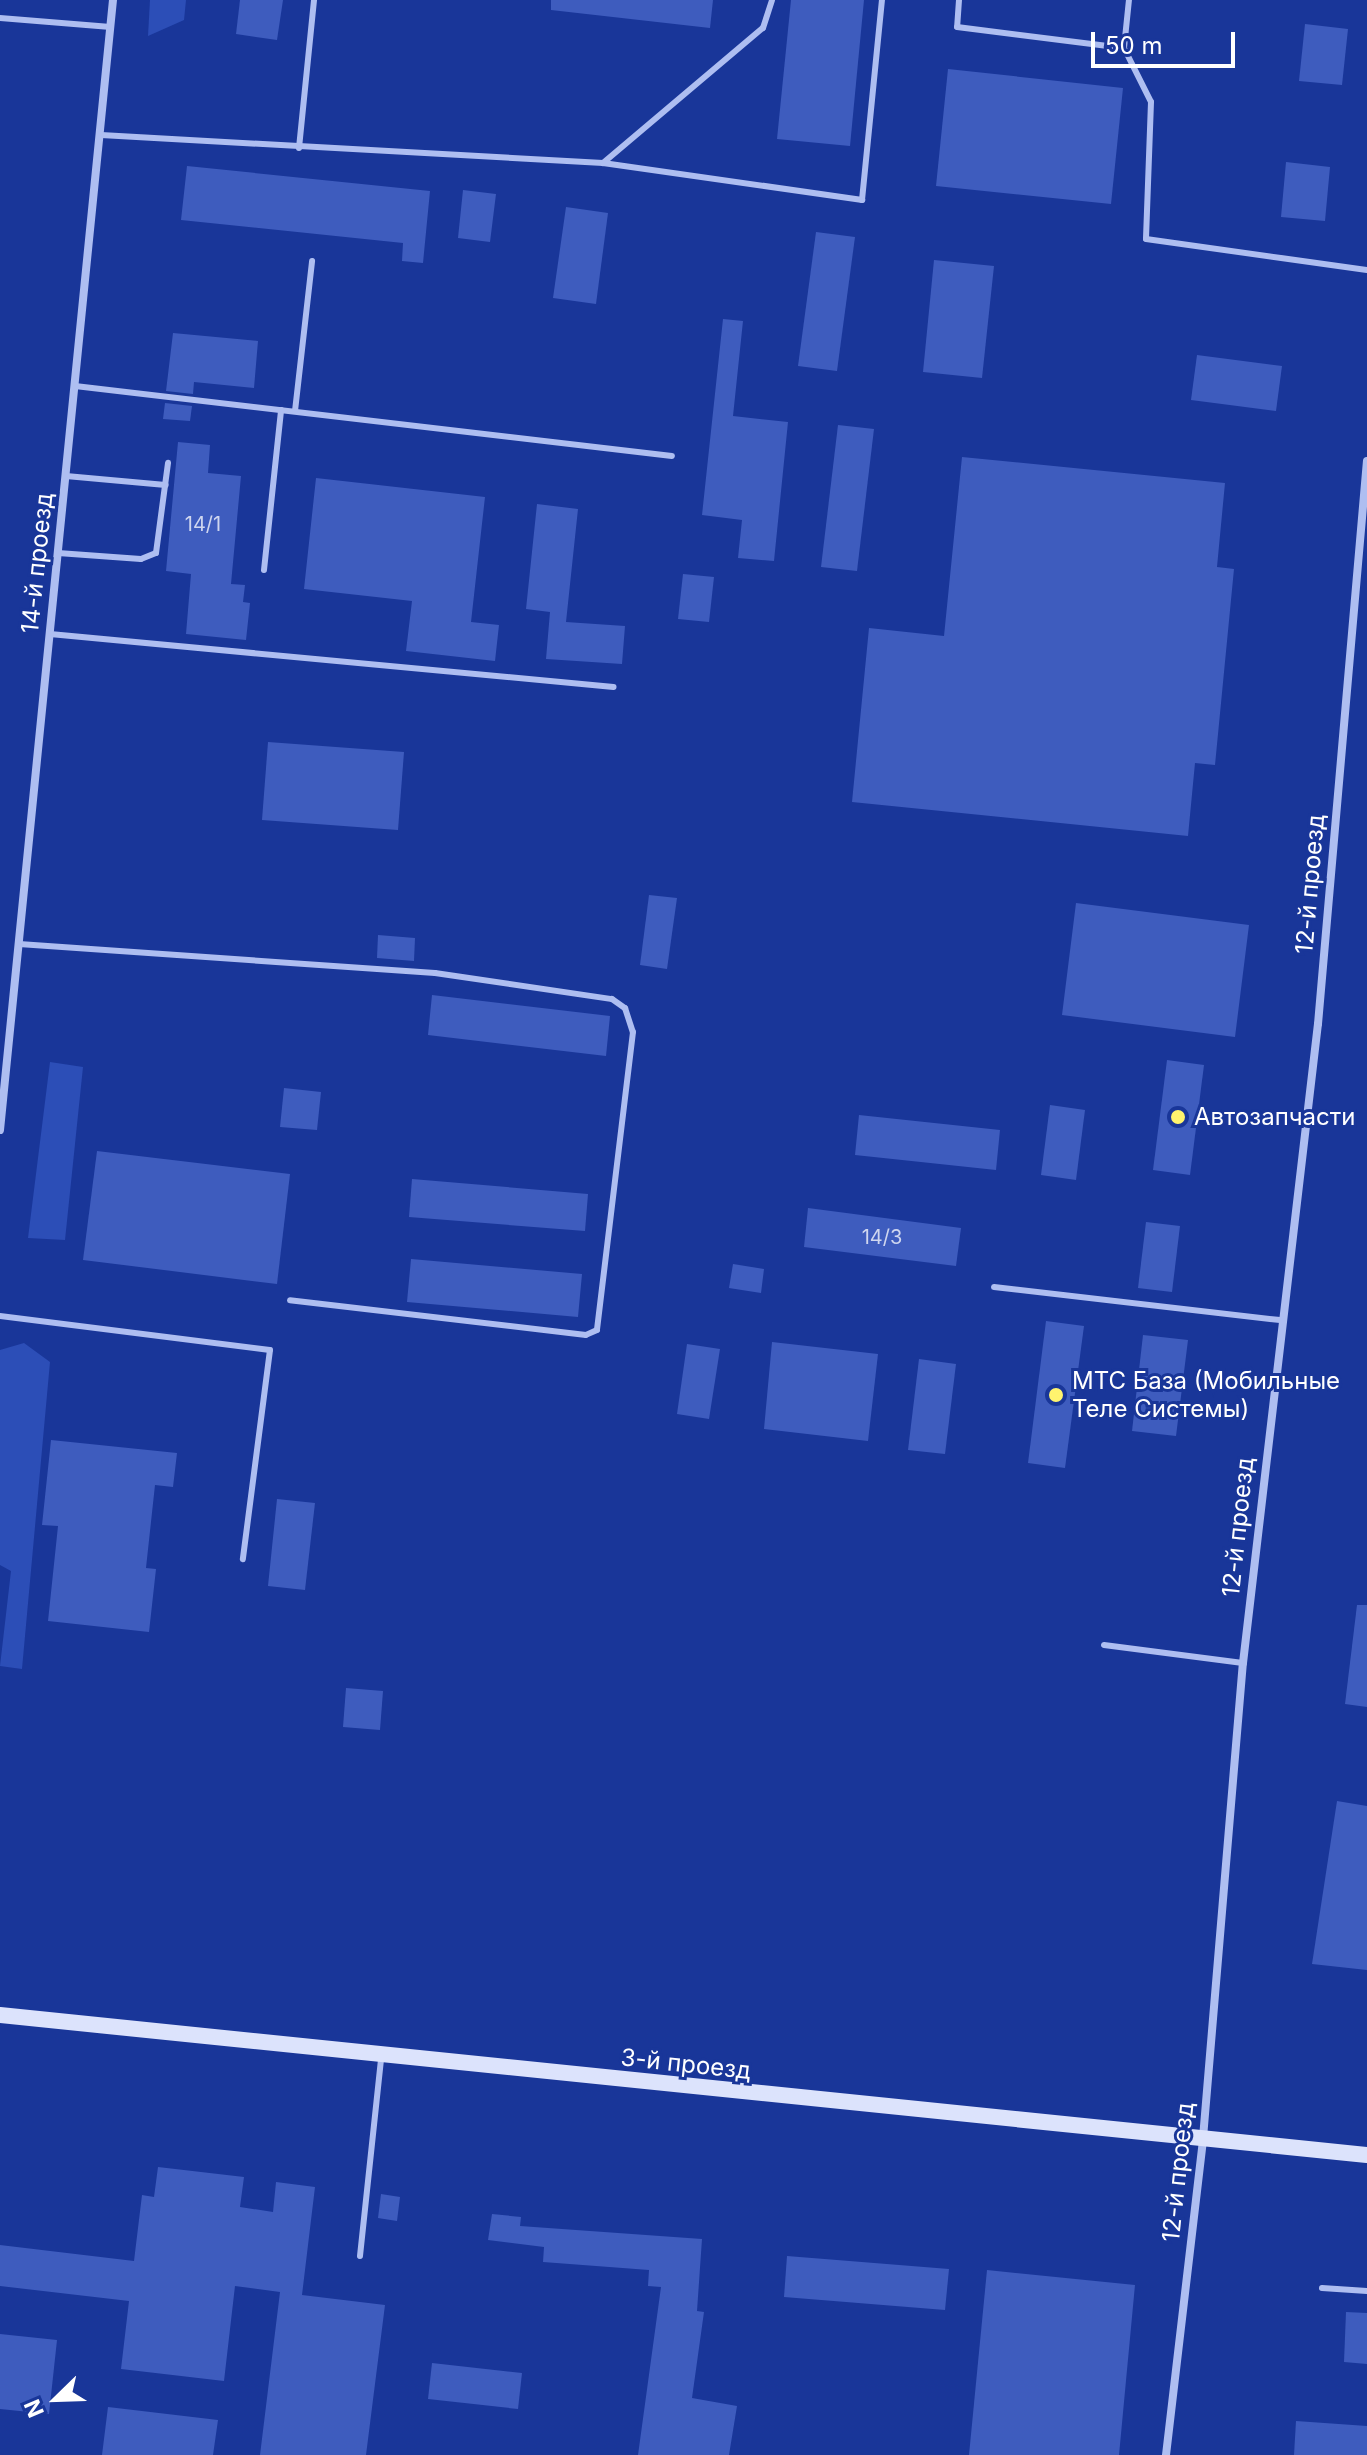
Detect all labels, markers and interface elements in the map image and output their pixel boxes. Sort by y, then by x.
scale bar [1095,16,1239,66]
text: 50 m [1105,31,1163,60]
street label: 14-й проезд [15,491,59,635]
house number: 14/1 [185,512,221,536]
street label: 12-й проезд [1290,813,1330,955]
place label: Автозапчасти [1194,1103,1356,1131]
marker: Автозапчасти [1169,1108,1187,1126]
house number: 14/3 [862,1225,902,1249]
place label: МТС База (Мобильные Теле Системы) [1072,1367,1340,1423]
marker: МТС База (Мобильные Теле Системы) [1047,1386,1065,1404]
street label: 12-й проезд [1216,1456,1260,1598]
street label: 3-й проезд [619,2043,753,2085]
street label: 12-й проезд [1156,2101,1200,2243]
north arrow [16,2359,96,2439]
text: N [19,2396,49,2421]

